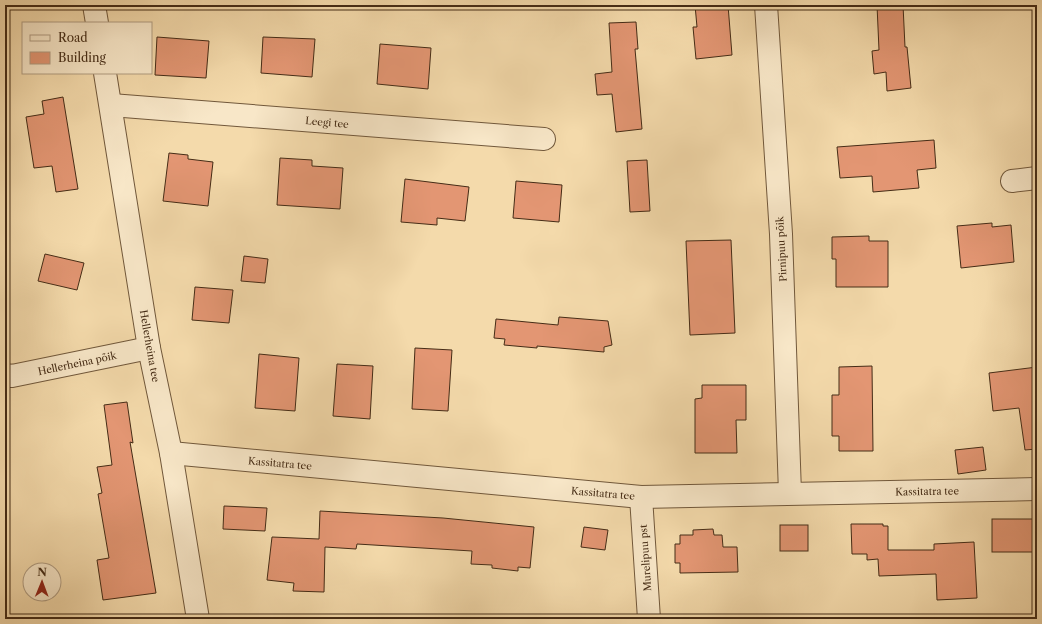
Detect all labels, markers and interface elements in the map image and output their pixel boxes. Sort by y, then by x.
legend [22,22,152,74]
text: Road [58,30,88,45]
text: Building [58,50,106,65]
street label: Leegi tee [305,114,350,131]
street label: Pirnipuu põik [773,215,790,282]
street label: Hellerheina tee [137,309,162,384]
street label: Hellerheina põik [37,349,119,378]
street label: Kassitatra tee [248,454,313,473]
street label: Kassitatra tee [571,484,636,503]
street label: Kassitatra tee [895,484,959,499]
street label: Murelipuu pst [637,524,654,592]
north arrow [22,562,62,602]
text: N [37,565,48,579]

